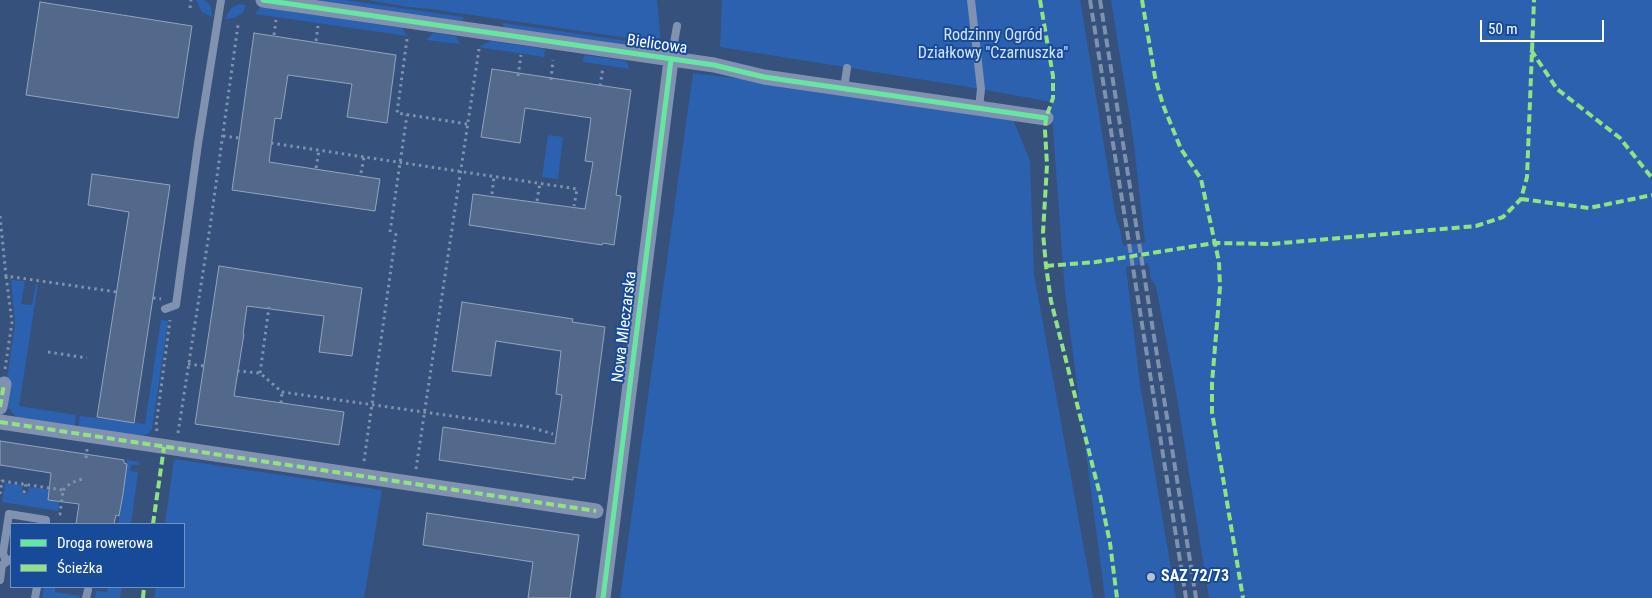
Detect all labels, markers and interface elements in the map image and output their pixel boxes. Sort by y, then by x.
scale bar [1482,10,1606,42]
text: 50 m [1488,20,1518,38]
park label: Rodzinny Ogród Działkowy "Czarnuszka" [918,26,1068,64]
street label: Bielicowa [626,31,688,59]
street label: Nowa Mleczarska [609,270,641,384]
legend [10,523,185,588]
text: Droga rowerowa [57,534,153,552]
text: Ścieżka [57,559,103,577]
place label: SAZ 72/73 [1161,567,1229,587]
marker: SAZ 72/73 [1145,571,1157,583]

